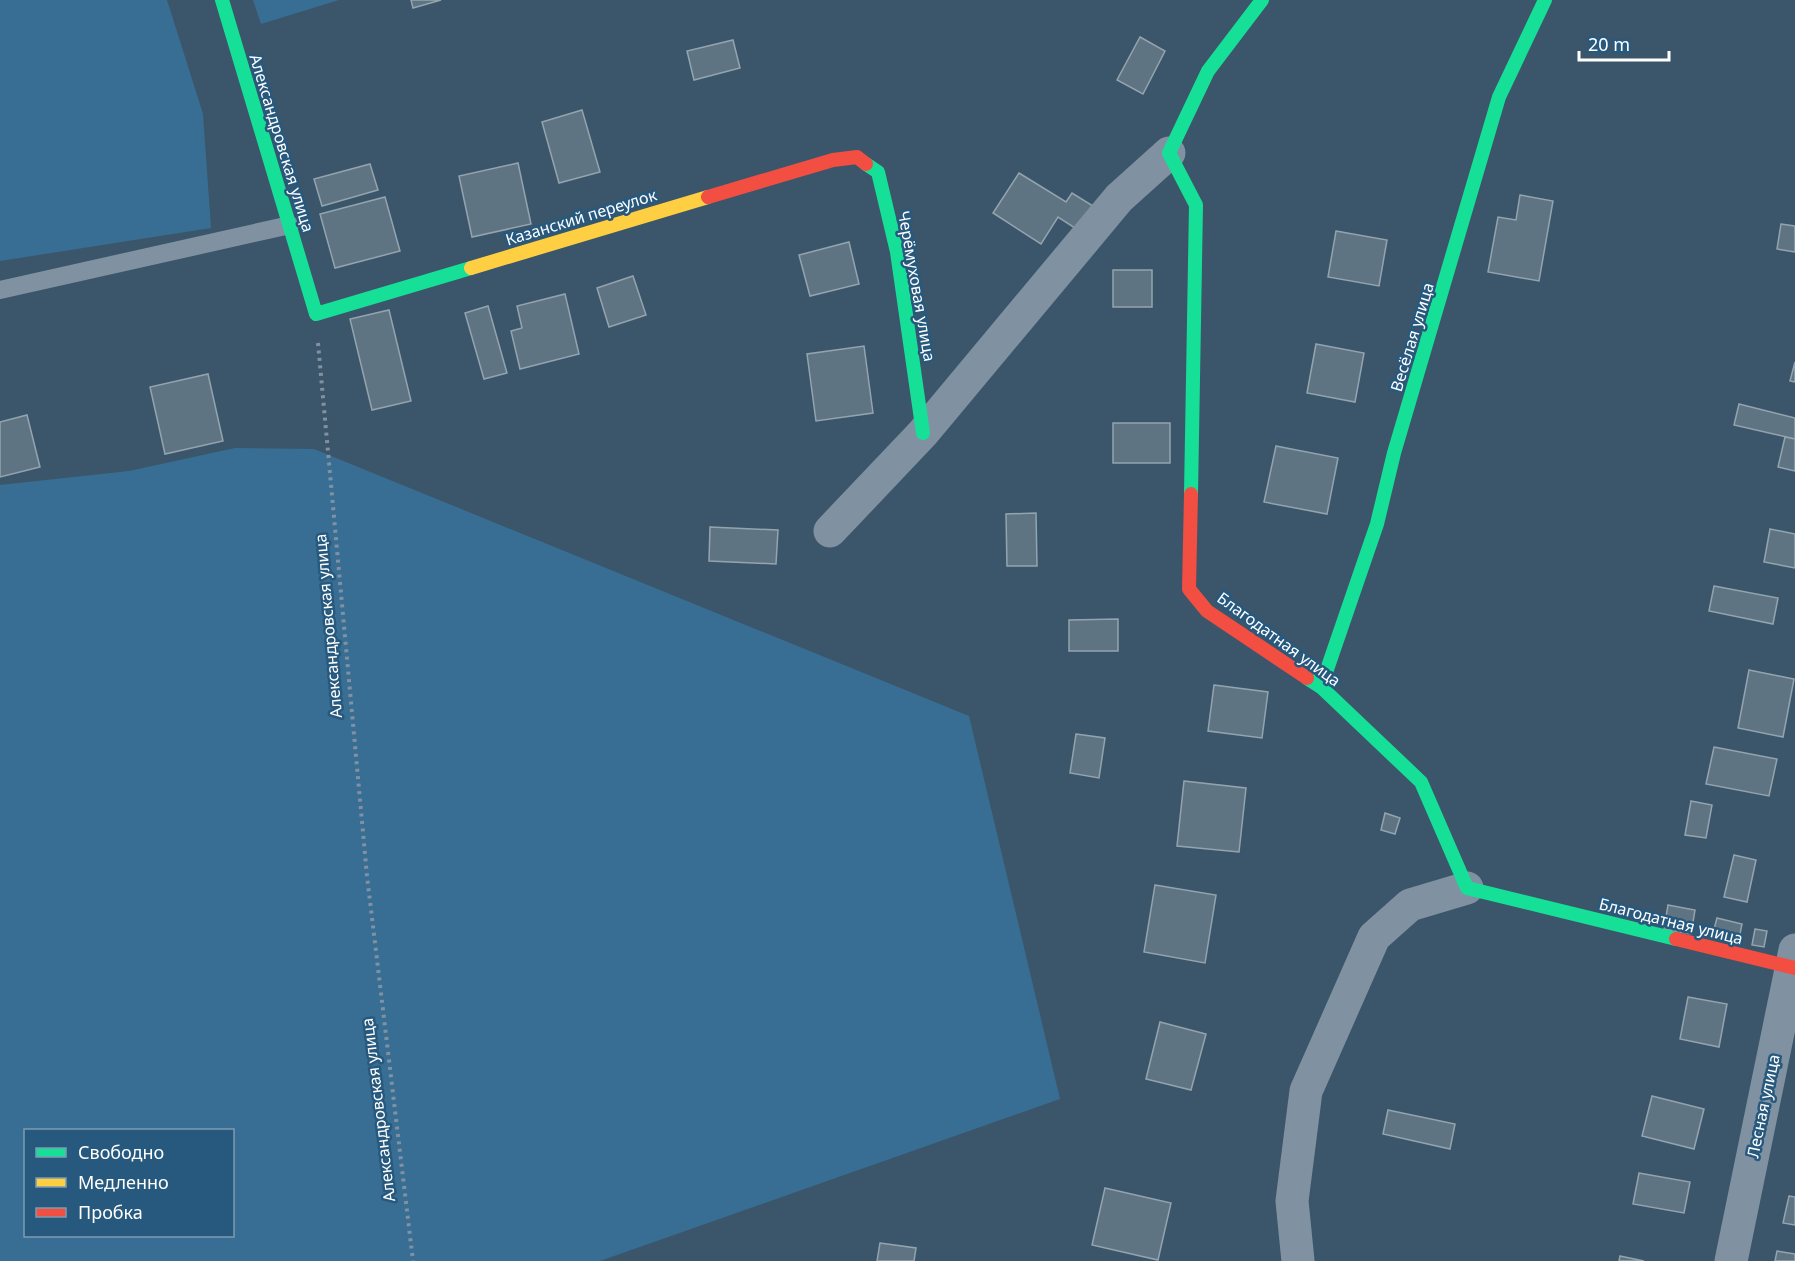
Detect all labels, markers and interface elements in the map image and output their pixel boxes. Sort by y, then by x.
scale bar [1579,24,1669,62]
text: 20 m [1588,32,1630,56]
street label: Александровская улица [244,51,320,235]
street label: Казанский переулок [503,183,660,250]
street label: Черёмуховая улица [893,209,941,363]
street label: Весёлая улица [1385,280,1439,394]
street label: Александровская улица [309,533,347,719]
street label: Благодатная улица [1213,587,1345,691]
street label: Благодатная улица [1597,892,1745,950]
street label: Александровская улица [356,1017,400,1203]
street label: Лесная улица [1741,1052,1785,1160]
legend [24,1129,234,1237]
text: Свободно [78,1140,164,1164]
text: Медленно [78,1170,169,1194]
text: Пробка [78,1200,143,1224]

